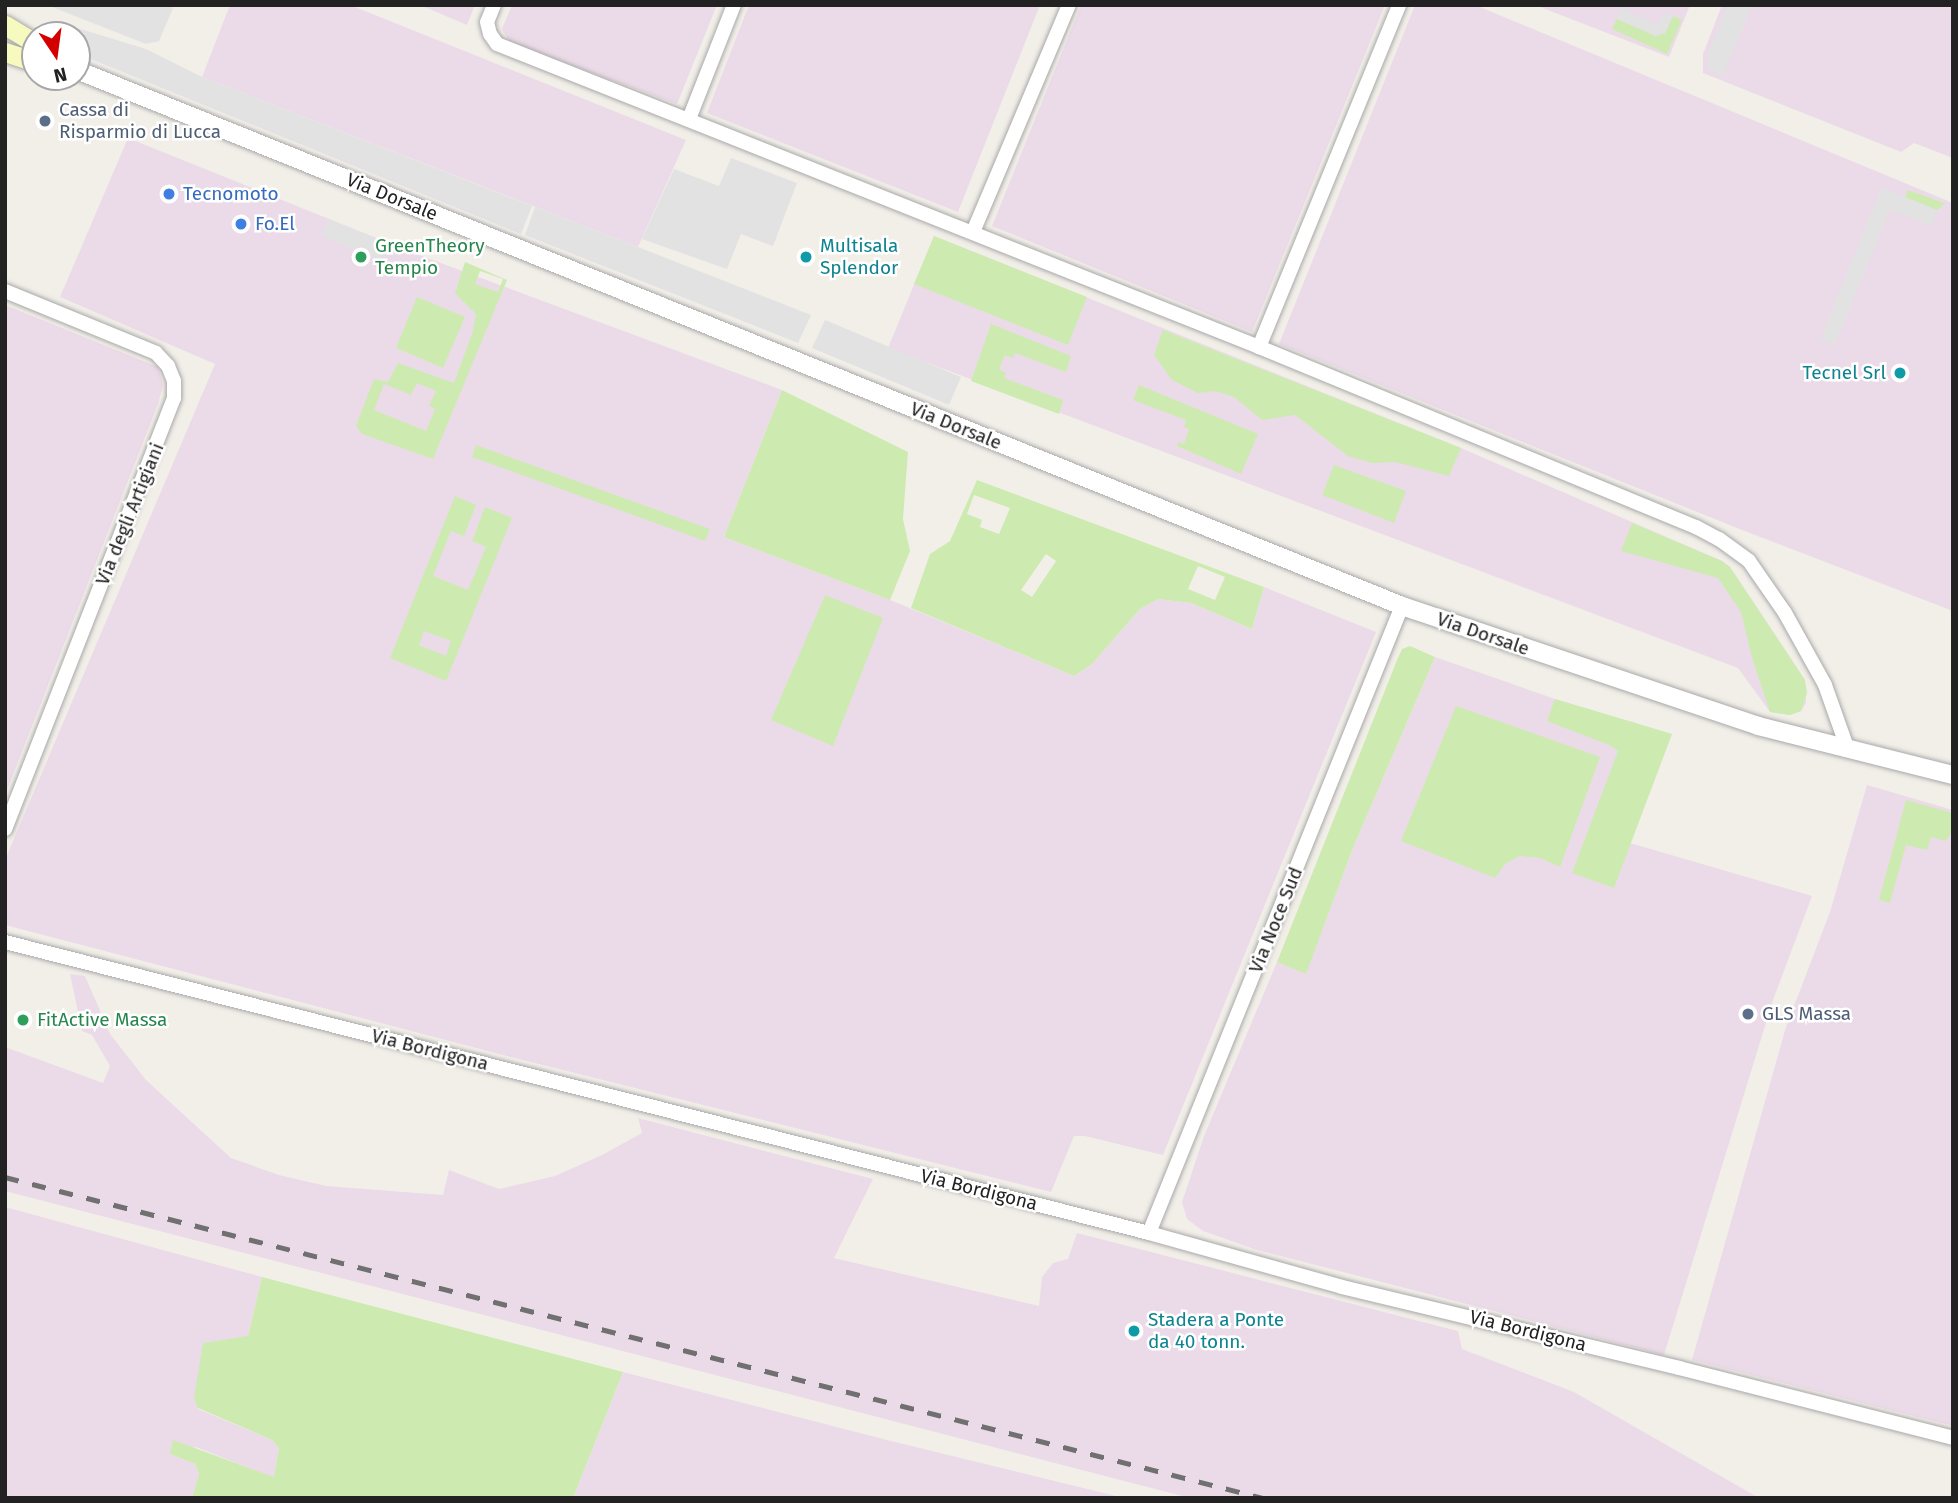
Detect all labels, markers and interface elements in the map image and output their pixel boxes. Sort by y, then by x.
north arrow [21,21,91,91]
text: N [52,62,69,88]
place label: Cassa di Risparmio di Lucca [59,99,221,143]
marker: Cassa di Risparmio di Lucca [37,113,53,129]
street label: Via Dorsale [343,168,441,226]
place label: Tecnomoto [183,183,278,205]
marker: Tecnomoto [161,186,177,202]
place label: Fo.El [255,213,295,235]
marker: Fo.El [233,216,249,232]
place label: GreenTheory Tempio [375,235,485,279]
place label: Multisala Splendor [820,235,898,279]
marker: GreenTheory Tempio [353,249,369,265]
marker: Multisala Splendor [798,249,814,265]
place label: Tecnel Srl [1802,362,1886,384]
marker: Tecnel Srl [1892,365,1908,381]
street label: Via Dorsale [907,397,1005,455]
street label: Via degli Artigiani [91,440,169,588]
street label: Via Dorsale [1434,608,1532,660]
street label: Via Noce Sud [1244,864,1308,976]
place label: GLS Massa [1762,1003,1851,1025]
marker: GLS Massa [1740,1006,1756,1022]
place label: FitActive Massa [37,1009,167,1031]
marker: FitActive Massa [15,1012,31,1028]
street label: Via Bordigona [369,1024,491,1076]
street label: Via Bordigona [918,1164,1040,1216]
street label: Via Bordigona [1467,1305,1589,1357]
place label: Stadera a Ponte da 40 tonn. [1148,1309,1284,1353]
marker: Stadera a Ponte da 40 tonn. [1126,1323,1142,1339]

